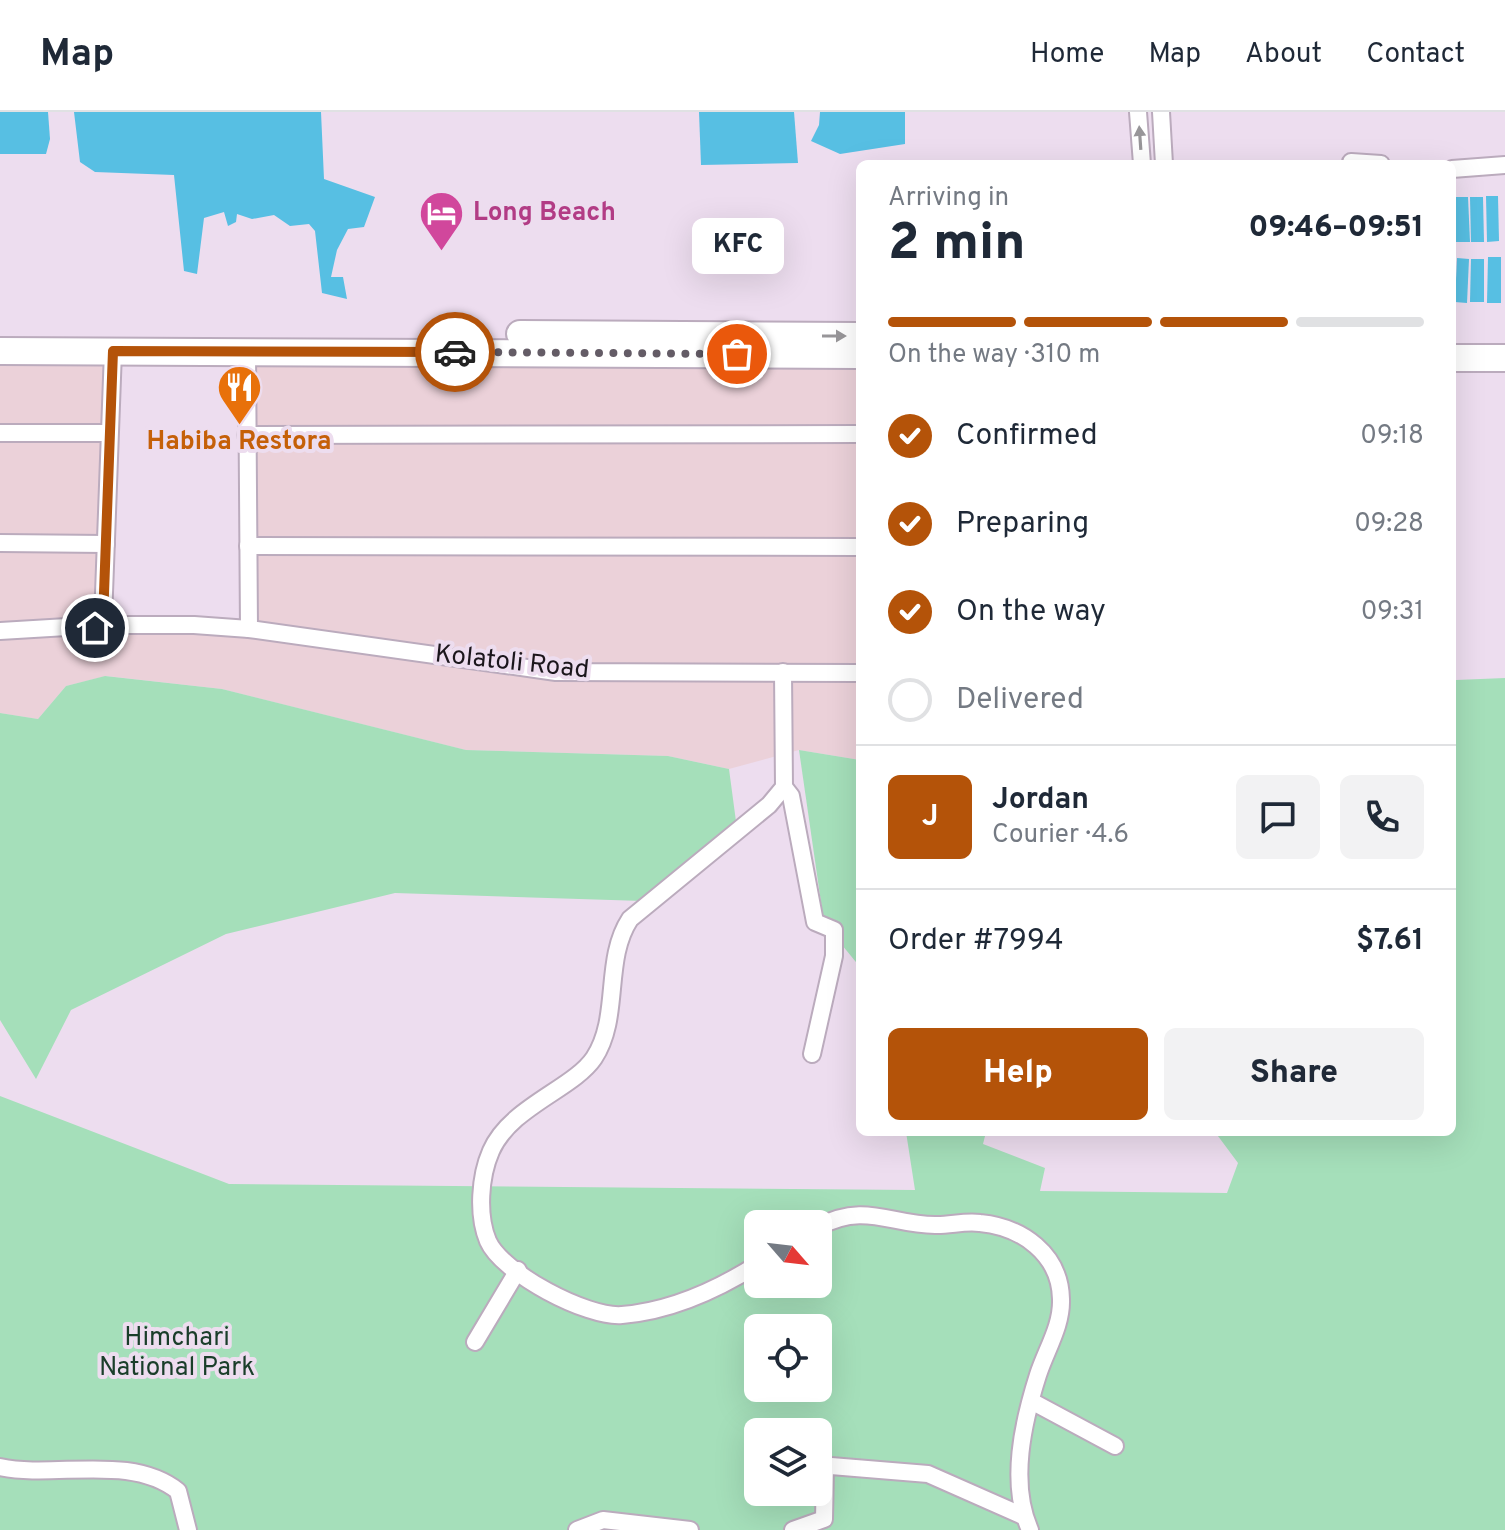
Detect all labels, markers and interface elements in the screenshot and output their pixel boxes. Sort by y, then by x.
text: Map [40,31,114,80]
text: Home [1030,37,1104,73]
text: Map [1148,37,1201,73]
text: About [1245,37,1322,73]
text: Contact [1366,37,1465,73]
one-way arrow [1133,125,1146,150]
text: Arriving in [888,182,1009,215]
hotel icon: Long Beach [418,189,466,252]
place label: Long Beach [473,197,616,230]
text: 09:46–09:51 [1249,210,1424,247]
text: 2 min [888,212,1026,278]
callout: KFC [691,218,783,274]
text: KFC [713,229,763,262]
courier [415,312,495,392]
pin [703,320,771,388]
one-way arrow [822,329,847,342]
icon: car [433,330,477,374]
icon: bag [715,332,759,376]
text: On the way · 310 m [888,339,1100,372]
restaurant icon: Habiba Restora [215,363,263,426]
icon: check [888,414,932,458]
text: Confirmed [956,418,1098,455]
text: 09:18 [1360,420,1424,453]
place label: Habiba Restora [146,426,332,459]
icon: check [888,502,932,546]
text: Preparing [956,506,1089,543]
text: 09:28 [1354,508,1424,541]
icon: check [888,590,932,634]
pin [61,594,129,662]
text: On the way [956,594,1106,631]
text: 09:31 [1361,596,1424,629]
icon: home [73,606,117,650]
street label: Kolatoli Road [433,638,591,688]
text: Delivered [956,682,1084,719]
button: chat [1236,775,1320,859]
button: phone [1340,775,1424,859]
text: Jordan [992,782,1089,819]
text: J [922,799,938,836]
text: Courier · 4.6 [992,819,1129,852]
text: Order #7994 [888,923,1064,960]
text: $7.61 [1356,923,1424,960]
button: Help [888,1028,1148,1120]
button: Share [1164,1028,1424,1120]
north arrow [744,1210,832,1298]
map controls [744,1210,832,1506]
button: locate [744,1314,832,1402]
park label: Himchari National Park [99,1322,255,1385]
button: layers [744,1418,832,1506]

